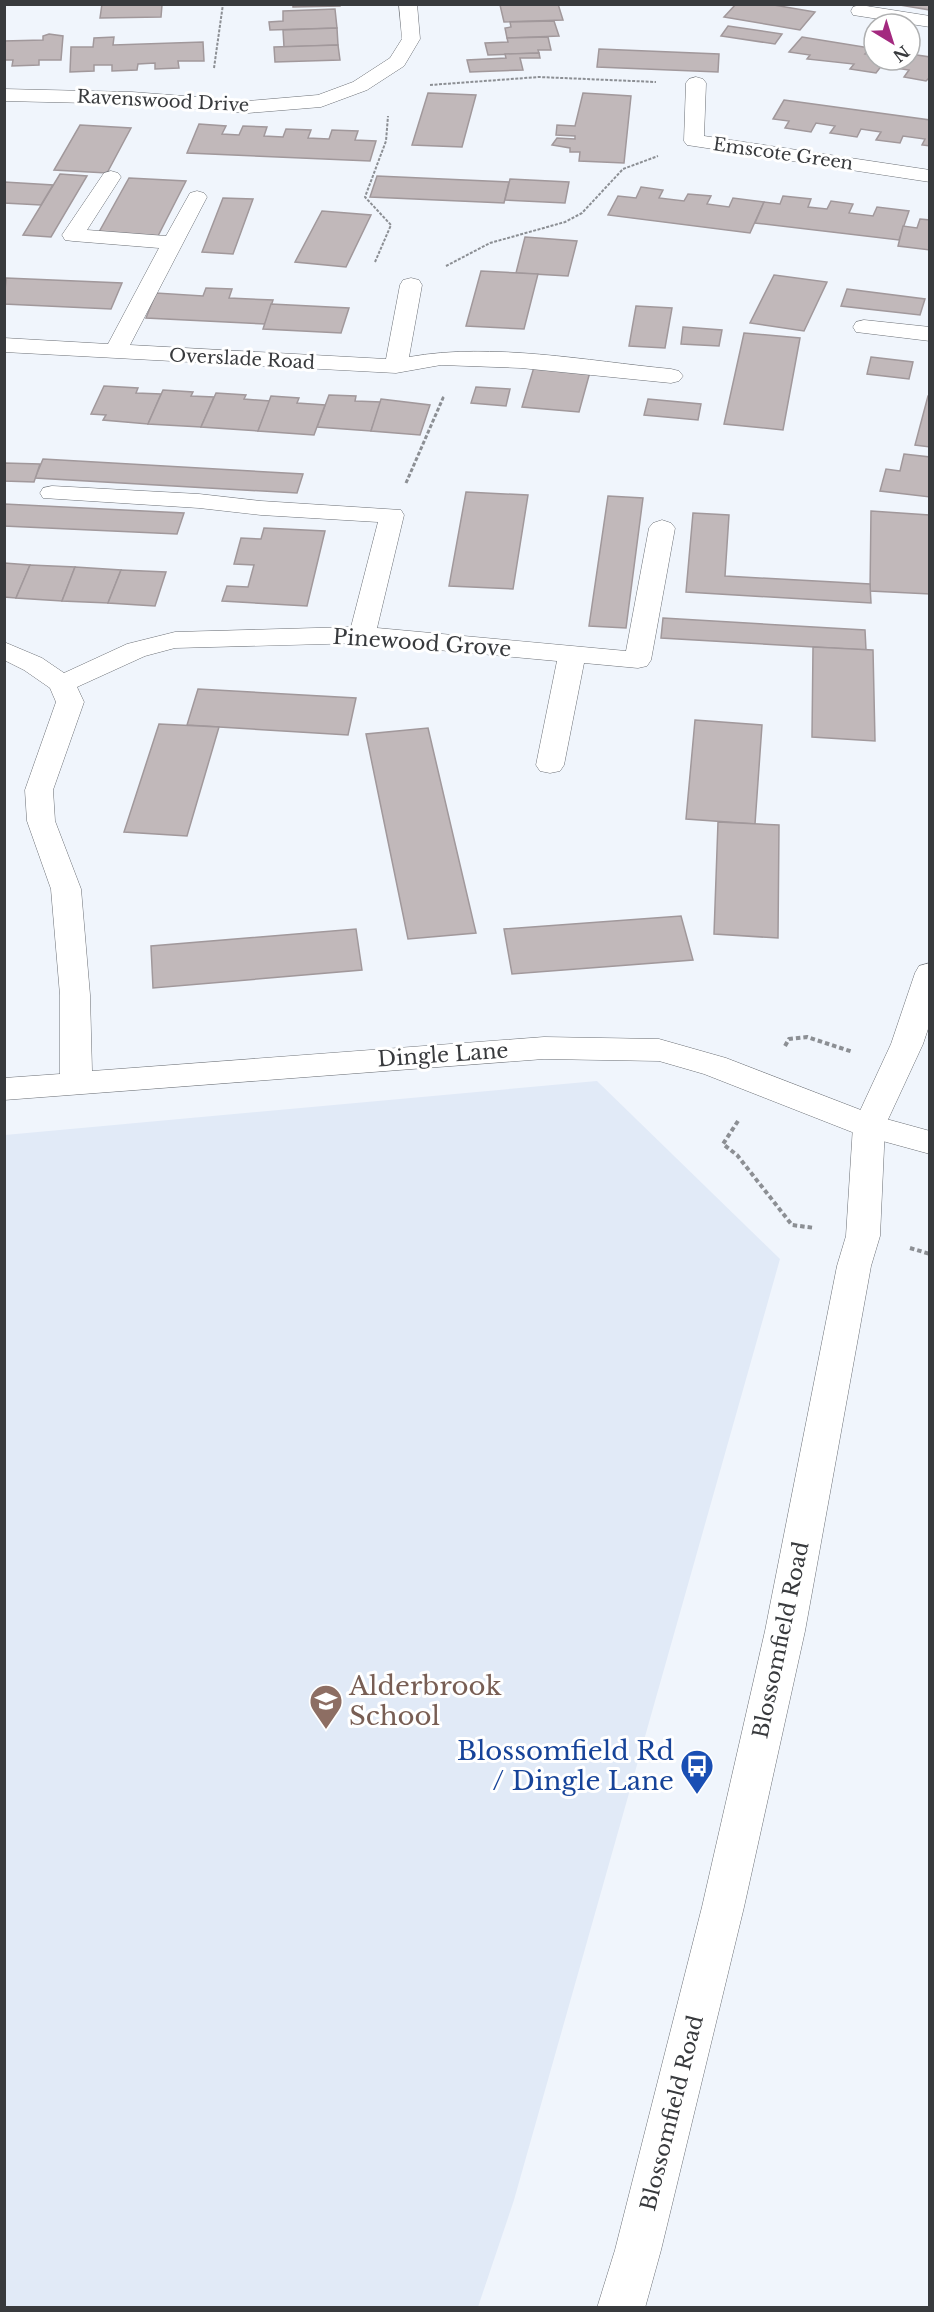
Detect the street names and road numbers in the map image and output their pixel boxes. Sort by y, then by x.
street label: Ravenswood Drive [76,86,250,116]
street label: Emscote Green [711,133,855,175]
street label: Overslade Road [169,344,315,374]
street label: Pinewood Grove [332,624,512,662]
street label: Dingle Lane [377,1037,509,1073]
street label: Blossomfield Road [747,1539,815,1741]
street label: Blossomfield Road [635,2013,709,2213]

